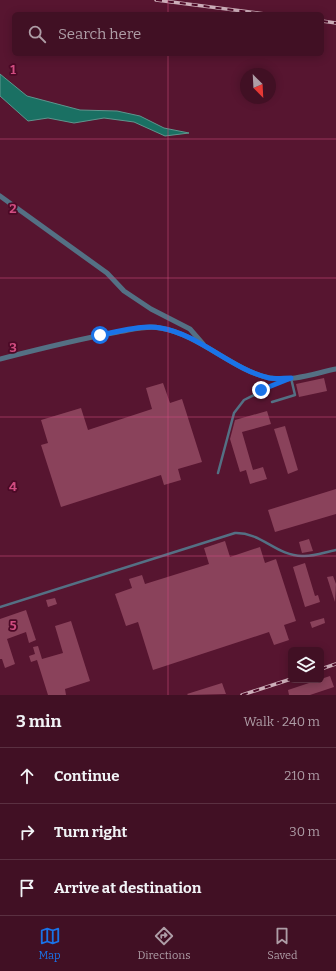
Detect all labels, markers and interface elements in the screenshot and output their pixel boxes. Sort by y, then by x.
search box [12,12,324,56]
icon: search [26,23,48,45]
text: Search here [58,25,141,43]
text: 1 [10,62,16,77]
north arrow [240,68,276,104]
text: 2 [9,201,17,216]
route start [91,326,109,344]
text: 3 [9,340,17,355]
route end [252,381,270,399]
text: 4 [9,479,17,494]
text: 5 [9,618,17,633]
map controls [288,647,324,683]
button: layers [288,647,324,683]
text: 3 min [16,711,61,732]
text: Walk · 240 m [244,714,320,729]
icon: ahead [16,765,38,787]
text: Continue [54,767,120,785]
text: 210 m [284,768,320,783]
icon: right [16,821,38,843]
text: Turn right [54,823,127,841]
text: 30 m [289,824,320,839]
icon: arrive [16,877,38,899]
text: Arrive at destination [54,879,201,897]
tab: Map [38,925,61,962]
tab: Directions [138,925,190,962]
tab: Saved [267,925,298,962]

